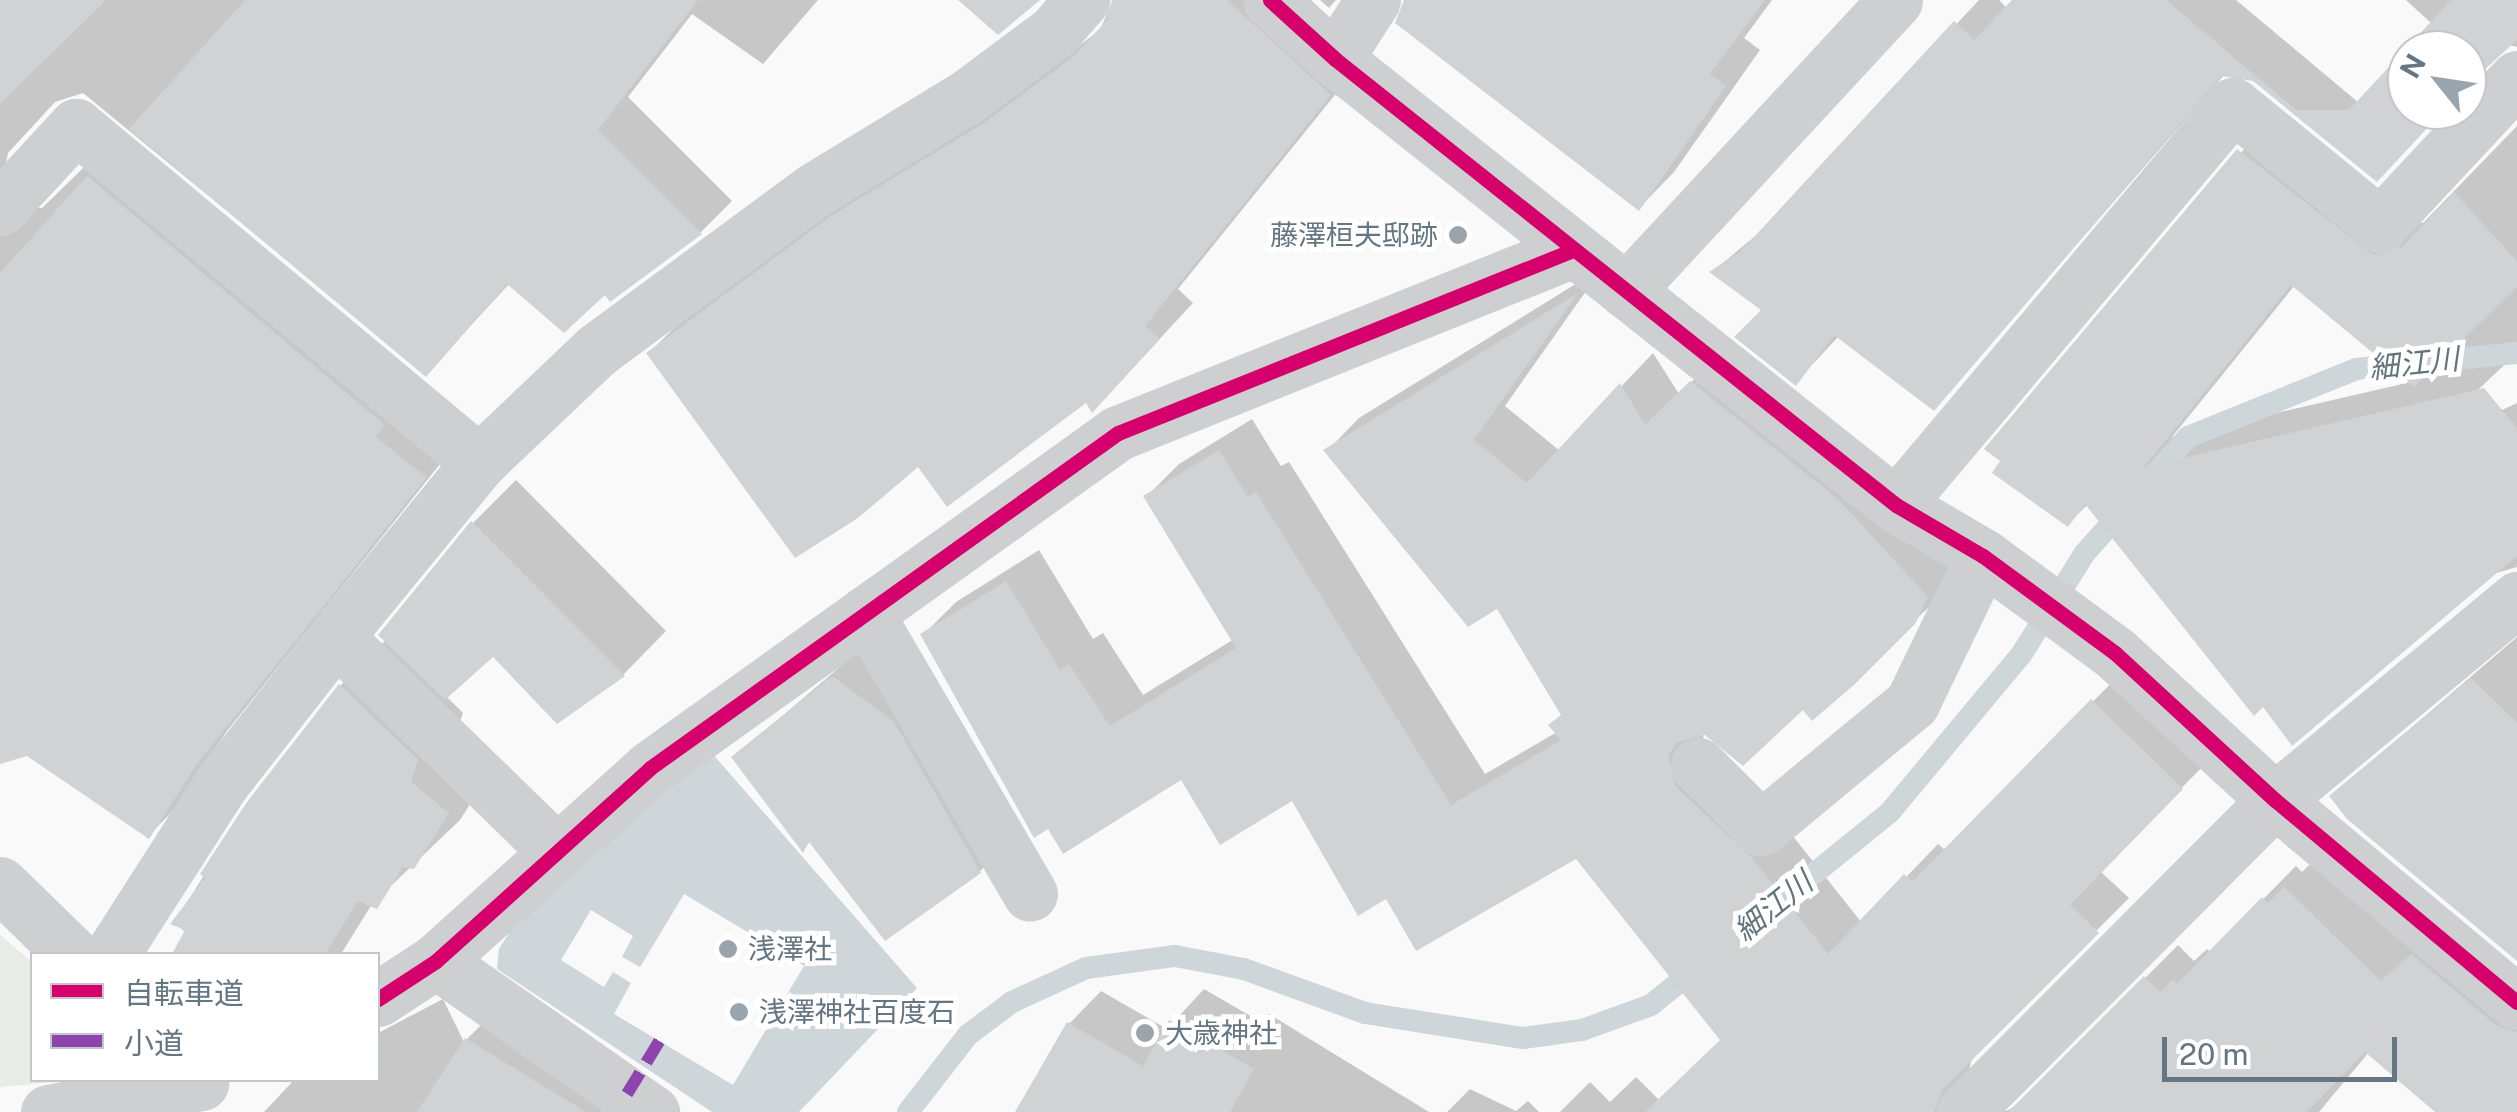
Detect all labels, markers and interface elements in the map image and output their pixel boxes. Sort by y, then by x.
north arrow [2387,30,2487,130]
text: N [2393,48,2432,83]
place label: 藤澤桓夫邸跡 [1270,218,1438,252]
marker: 藤澤桓夫邸跡 [1447,224,1469,246]
water label: 細江川 [2367,340,2461,386]
water label: 細江川 [1727,864,1819,948]
place label: 浅澤社 [748,932,832,966]
marker: 浅澤社 [717,938,739,960]
legend [30,952,380,1082]
text: 自転車道 [124,975,244,1011]
place label: 浅澤神社百度石 [759,995,955,1029]
marker: 浅澤神社百度石 [728,1001,750,1023]
place label: 大歳神社 [1165,1016,1277,1050]
scale bar [2167,1017,2402,1079]
marker: 大歳神社 [1134,1022,1156,1044]
text: 小道 [124,1025,184,1061]
text: 20 m [2179,1036,2248,1072]

